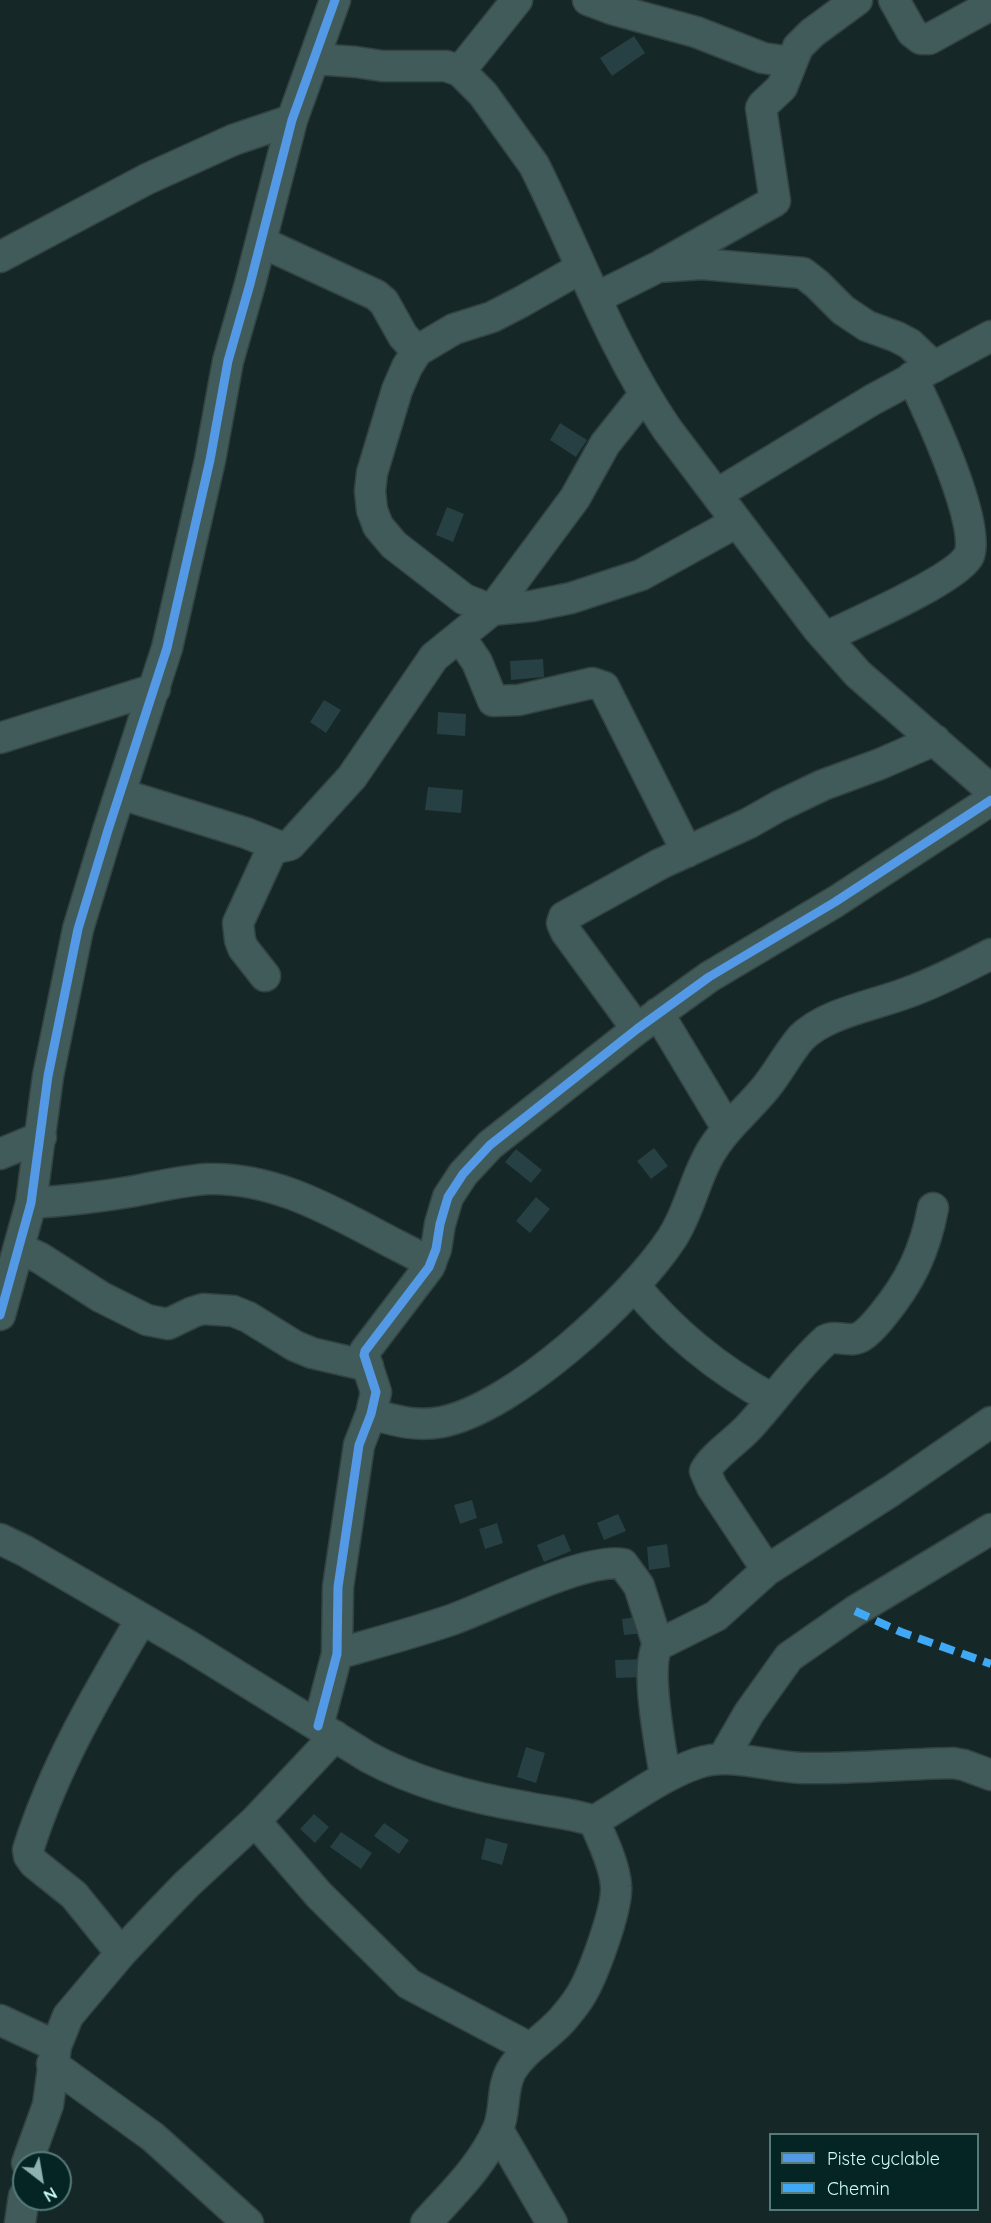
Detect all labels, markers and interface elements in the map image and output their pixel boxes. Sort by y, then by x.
legend [769,2133,979,2211]
text: Piste cyclable [827,2147,940,2170]
north arrow [12,2151,72,2211]
text: Chemin [827,2177,890,2200]
text: N [40,2183,60,2206]

